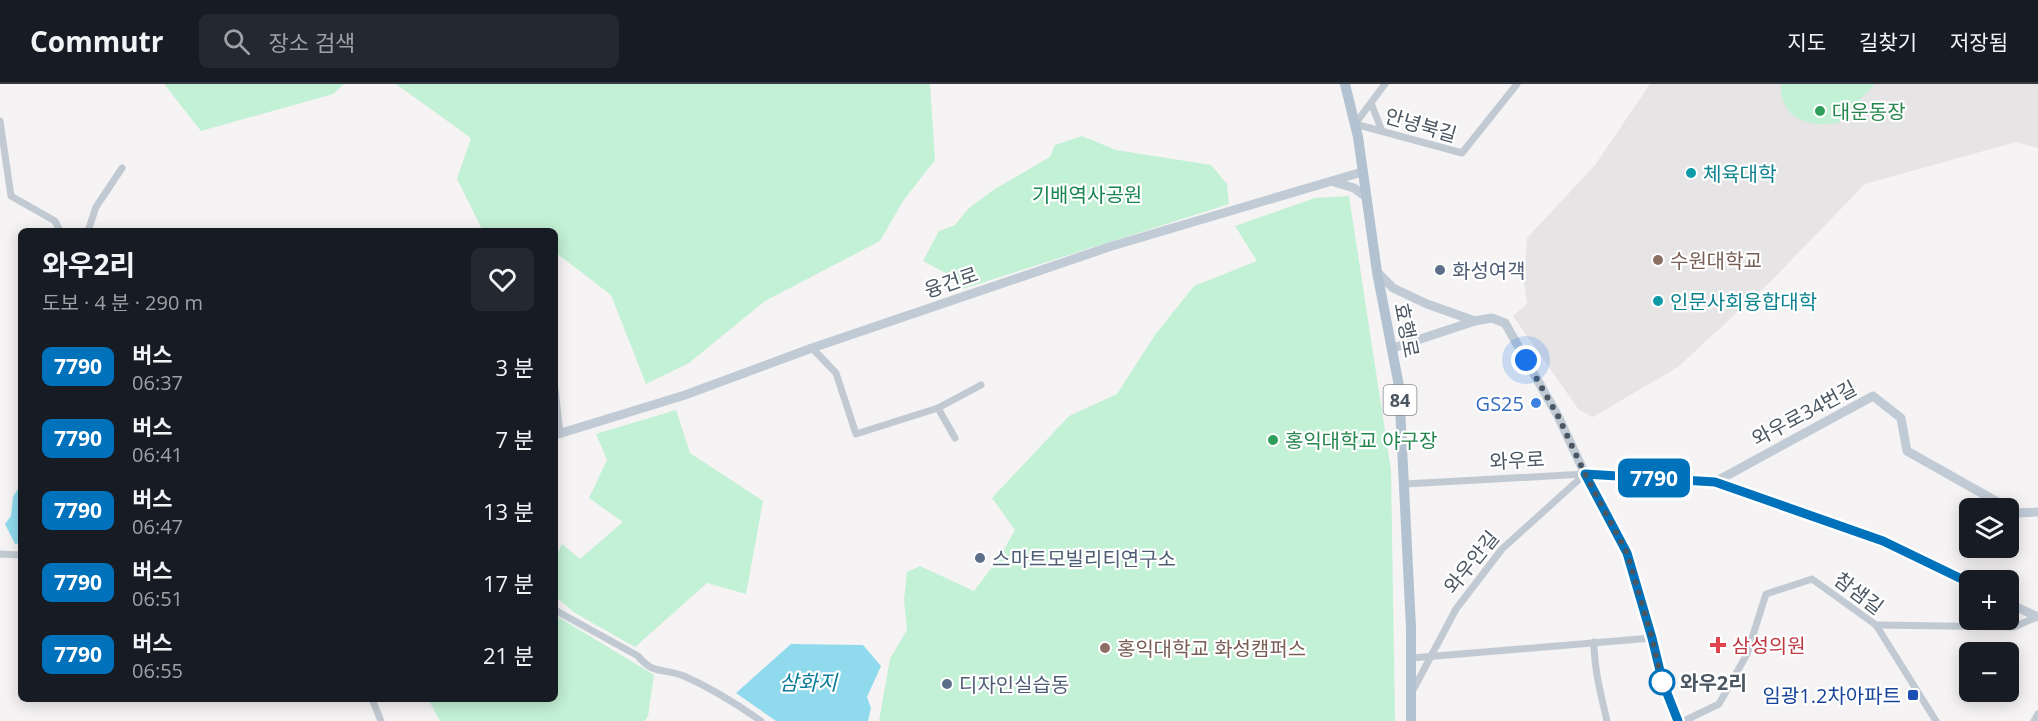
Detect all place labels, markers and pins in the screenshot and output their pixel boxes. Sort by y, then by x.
place label: 대운동장 [1832,98,1906,125]
marker: 대운동장 [1813,104,1827,118]
place label: 체육대학 [1703,160,1777,187]
marker: 체육대학 [1684,166,1698,180]
place label: 수원대학교 [1670,247,1762,274]
marker: 수원대학교 [1651,253,1665,267]
place label: 화성여객 [1452,257,1526,284]
marker: 화성여객 [1433,263,1447,277]
place label: 인문사회융합대학 [1670,288,1817,315]
marker: 인문사회융합대학 [1651,294,1665,308]
place label: GS25 [1476,390,1524,417]
marker: GS25 [1529,396,1543,410]
place label: 홍익대학교 야구장 [1285,427,1437,454]
marker: 홍익대학교 야구장 [1266,433,1280,447]
place label: 스마트모빌리티연구소 [992,545,1176,572]
marker: 스마트모빌리티연구소 [973,551,987,565]
place label: 삼성의원 [1732,632,1806,659]
place label: 홍익대학교 화성캠퍼스 [1117,635,1306,662]
marker: 삼성의원 [1709,636,1727,654]
marker: 홍익대학교 화성캠퍼스 [1098,641,1112,655]
marker: 와우2리 [1649,669,1675,695]
place label: 와우2리 [1680,669,1747,696]
place label: 디자인실습동 [959,671,1069,698]
marker: 디자인실습동 [940,677,954,691]
place label: 임광1.2차아파트 [1762,682,1901,709]
marker: 임광1.2차아파트 [1906,688,1920,702]

